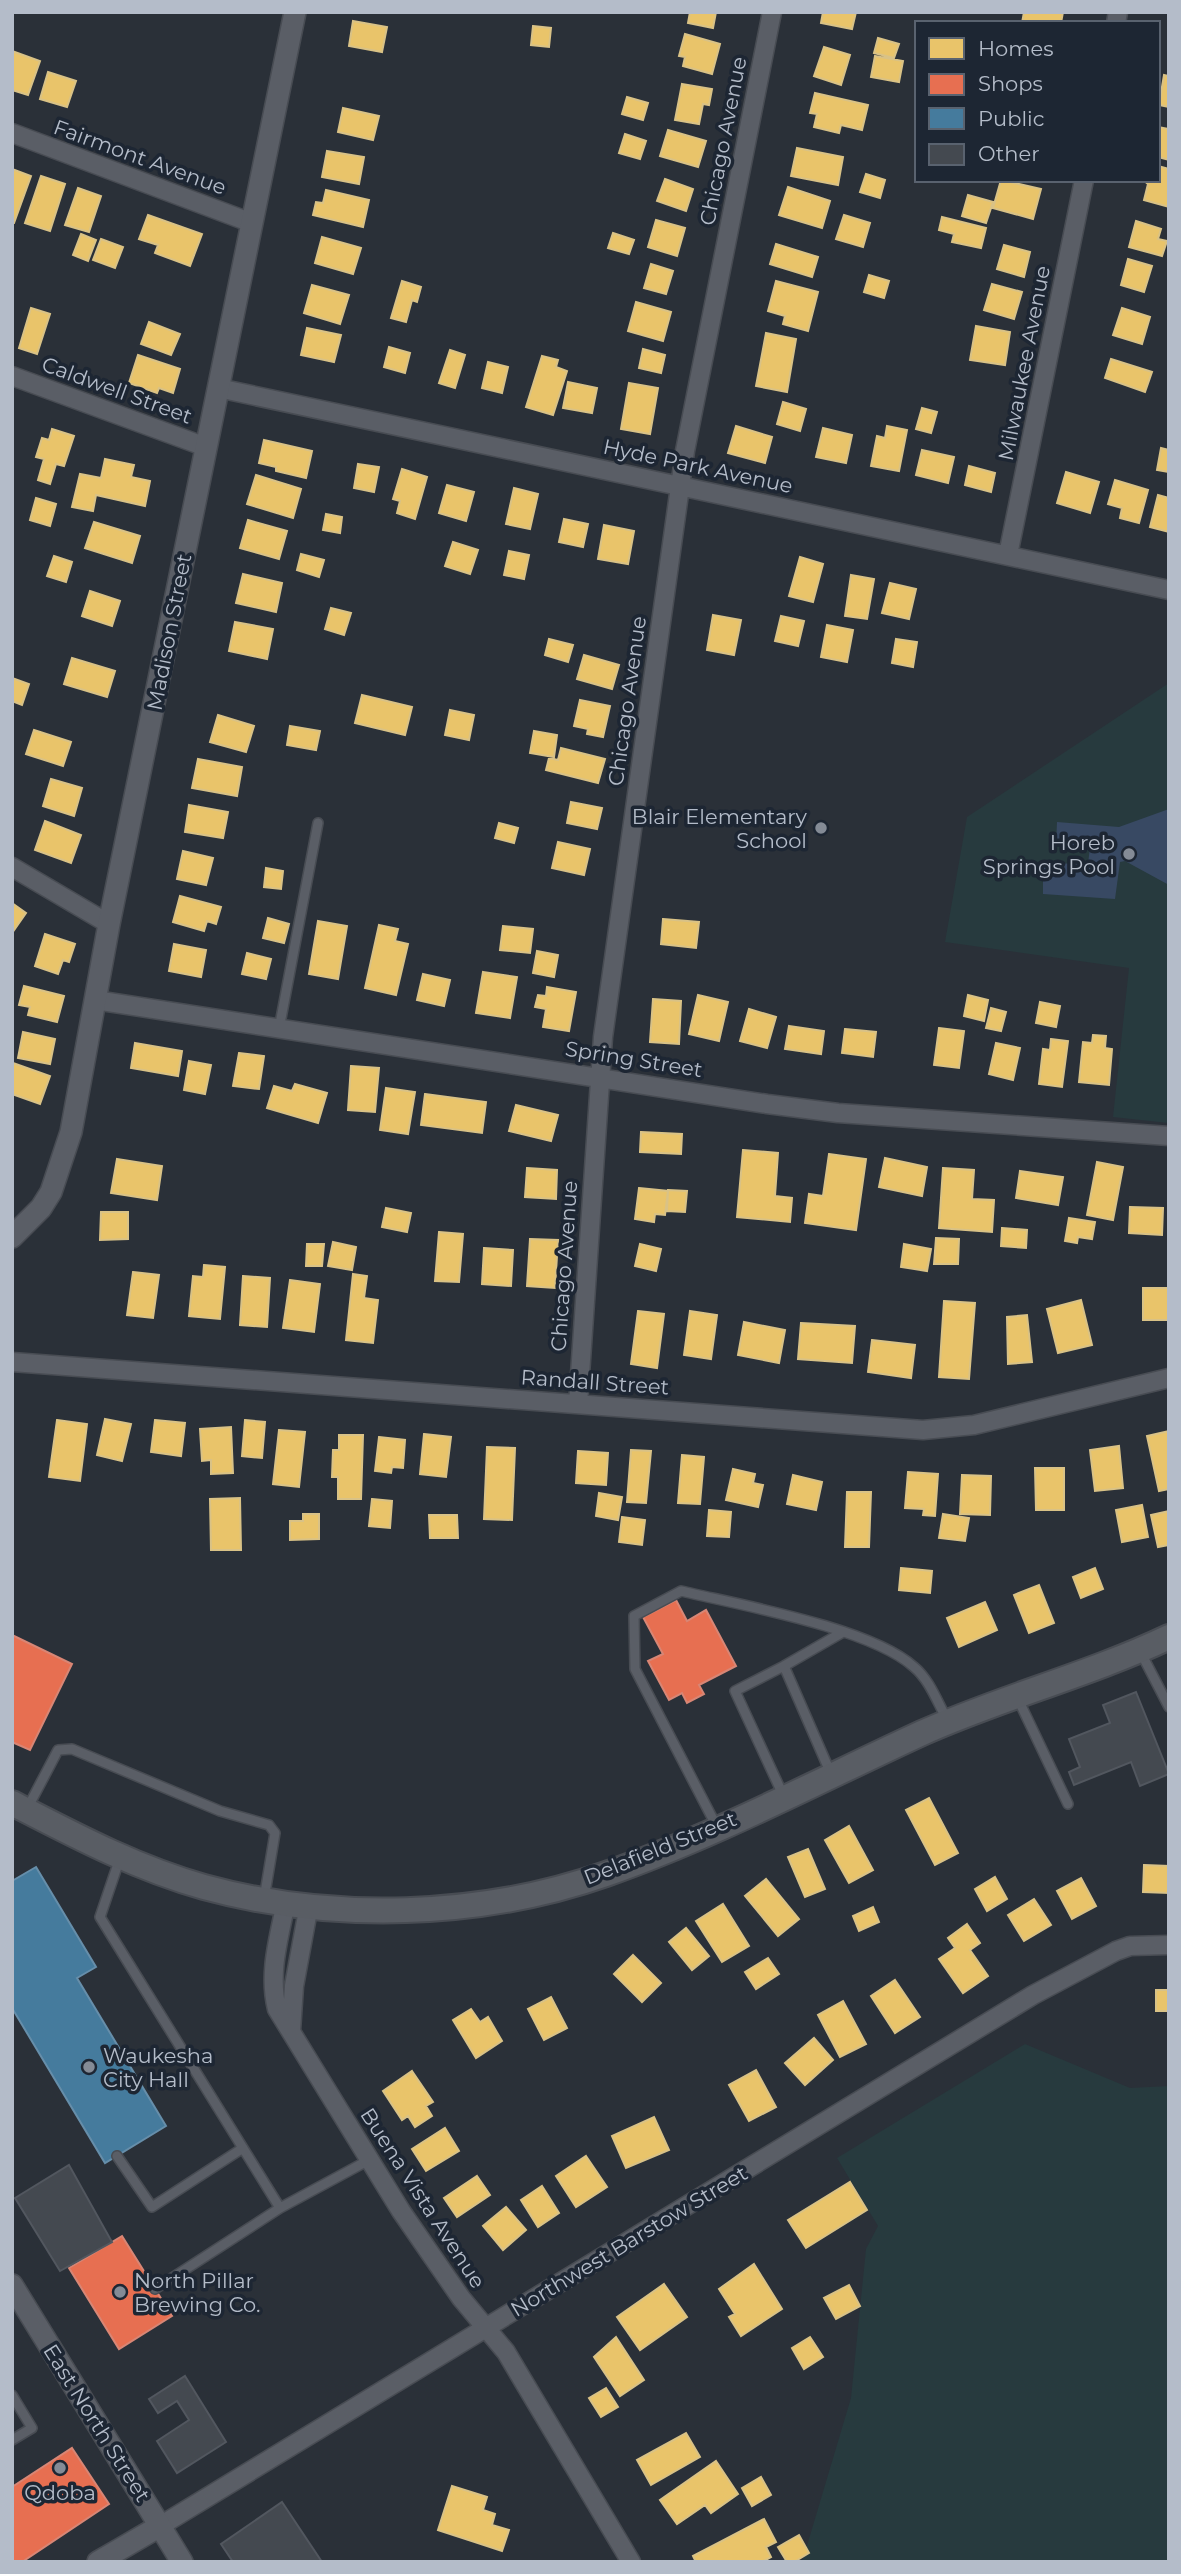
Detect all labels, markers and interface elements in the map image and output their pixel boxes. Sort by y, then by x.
legend [915,21,1160,182]
text: Homes [978,36,1053,61]
street label: Chicago Avenue [694,55,752,227]
text: Shops [978,71,1043,96]
text: Public [978,106,1045,131]
street label: Fairmont Avenue [50,114,230,200]
text: Other [978,141,1040,166]
street label: Milwaukee Avenue [993,263,1055,463]
street label: Caldwell Street [38,351,196,429]
street label: Hyde Park Avenue [601,434,795,498]
street label: Madison Street [142,552,196,712]
street label: Chicago Avenue [603,614,651,788]
place label: Blair Elementary School [632,804,808,853]
marker: Blair Elementary School [813,820,829,836]
place label: Horeb Springs Pool [983,830,1115,879]
marker: Horeb Springs Pool [1121,846,1137,862]
street label: Spring Street [564,1036,704,1082]
street label: Chicago Avenue [546,1180,582,1352]
street label: Randall Street [520,1364,670,1400]
street label: Delafield Street [580,1806,740,1890]
place label: Waukesha City Hall [103,2043,213,2092]
marker: Waukesha City Hall [81,2059,97,2075]
street label: Buena Vista Avenue [355,2103,491,2293]
street label: Northwest Barstow Street [506,2160,752,2322]
place label: North Pillar Brewing Co. [134,2268,260,2317]
marker: North Pillar Brewing Co. [112,2284,128,2300]
street label: East North Street [38,2340,156,2506]
marker: Qdoba [52,2460,68,2476]
place label: Qdoba [24,2480,96,2505]

